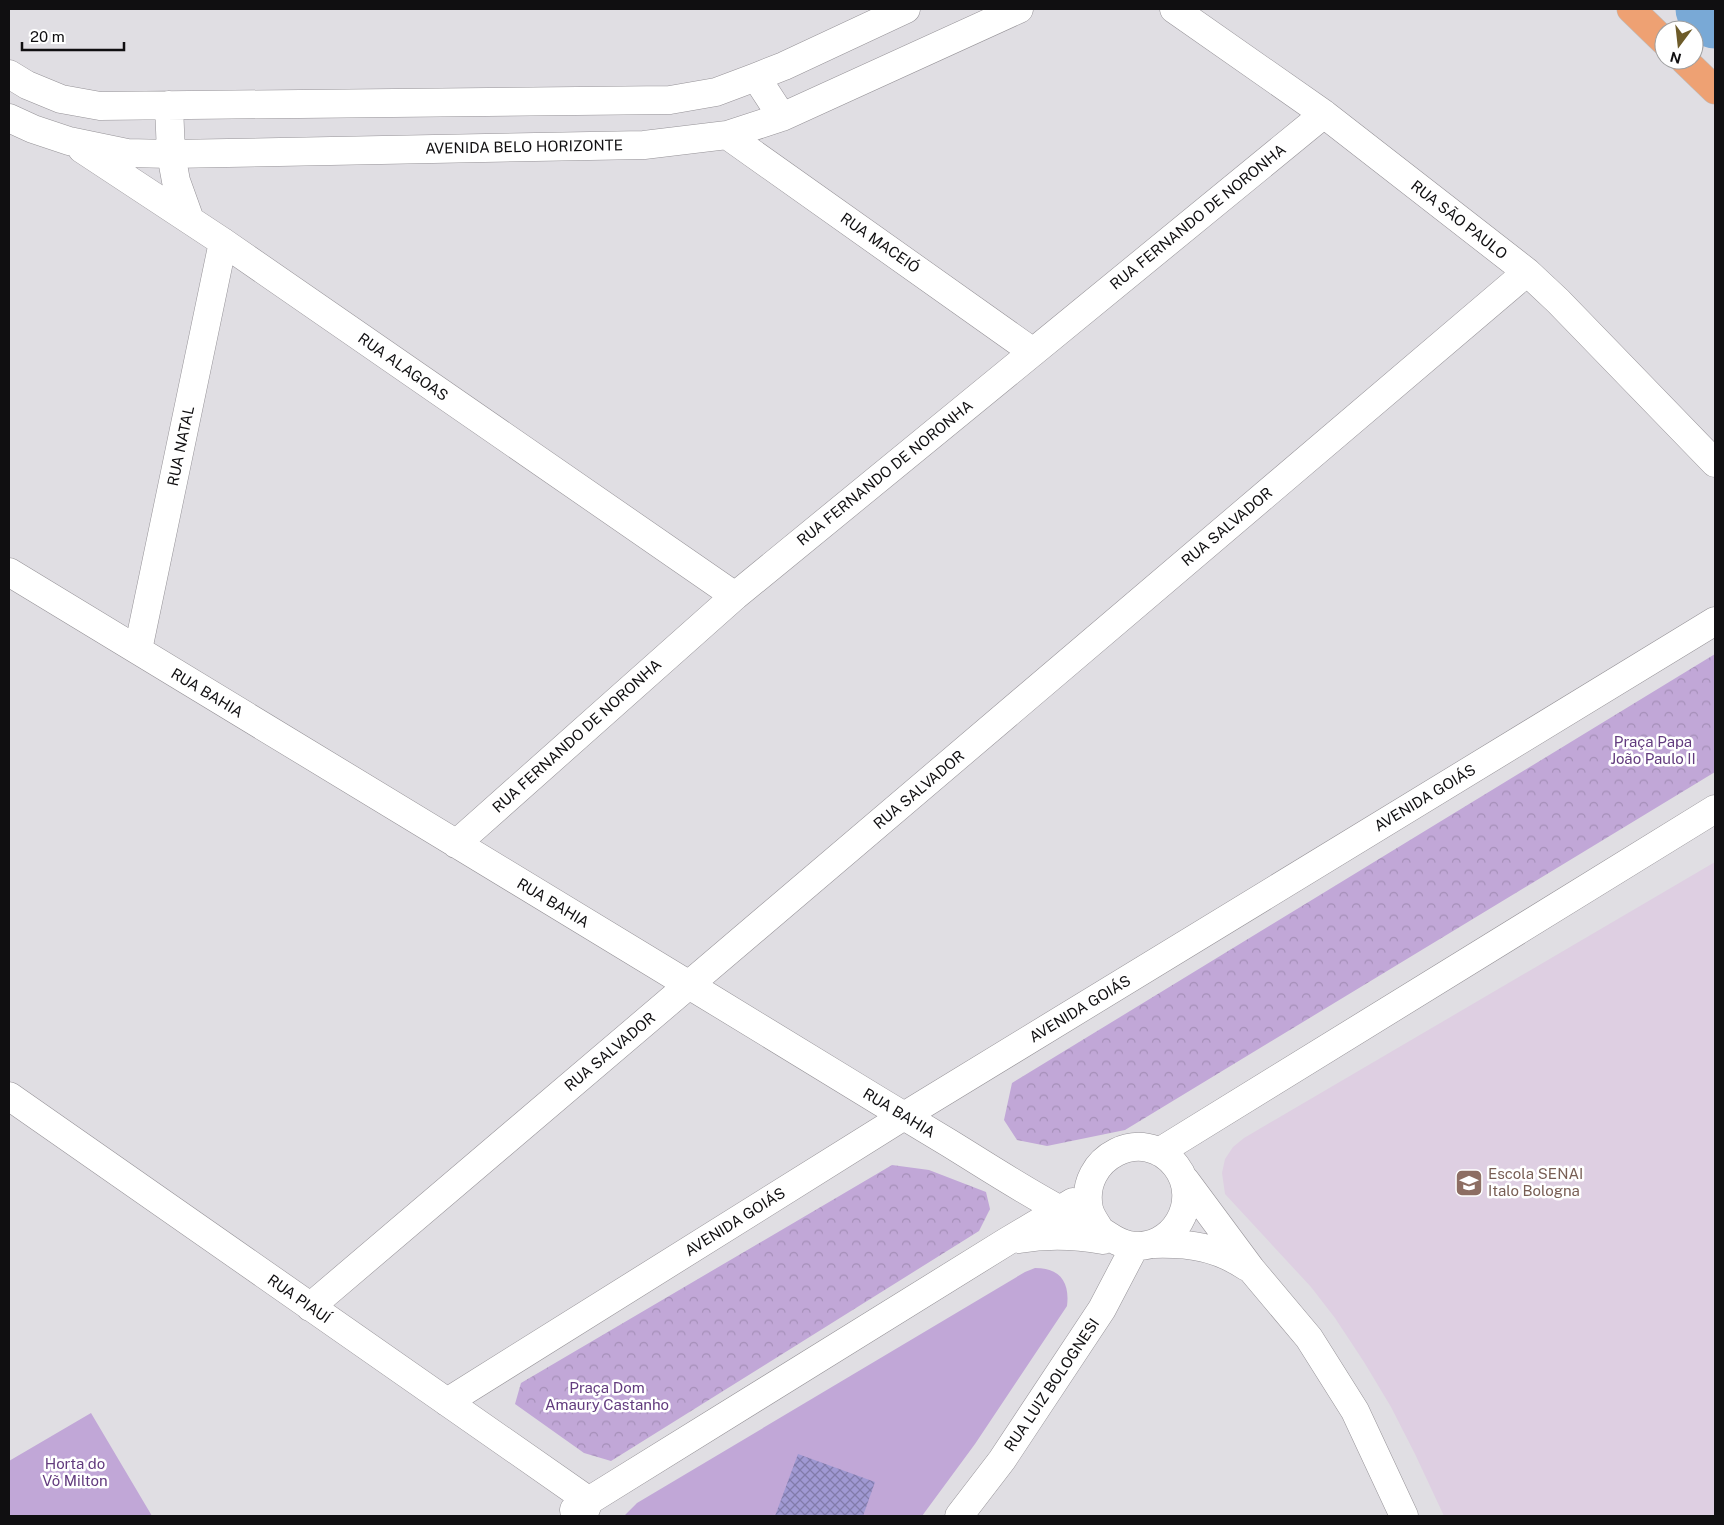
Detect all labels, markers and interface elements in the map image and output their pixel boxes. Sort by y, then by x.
scale bar [22,20,125,52]
north arrow [1654,20,1704,70]
text: 20 m [30,28,65,45]
text: N [1668,48,1683,67]
street label: AVENIDA BELO HORIZONTE [425,136,623,157]
street label: RUA FERNANDO DE NORONHA [1106,140,1289,293]
street label: RUA SÃO PAULO [1408,177,1511,262]
street label: RUA MACEIÓ [838,208,924,276]
street label: RUA ALAGOAS [355,329,451,404]
street label: RUA FERNANDO DE NORONHA [793,396,976,549]
street label: RUA NATAL [164,404,197,488]
street label: RUA SALVADOR [1178,484,1275,569]
street label: RUA FERNANDO DE NORONHA [489,655,665,816]
street label: RUA BAHIA [168,664,247,721]
park label: Praça Papa João Paulo II [1610,733,1696,767]
street label: RUA SALVADOR [870,747,967,832]
street label: AVENIDA GOIÁS [1371,761,1478,834]
street label: RUA BAHIA [514,874,593,931]
street label: AVENIDA GOIÁS [1026,972,1133,1045]
street label: RUA SALVADOR [561,1009,658,1094]
street label: RUA BAHIA [860,1084,939,1141]
place label: Escola SENAI Italo Bologna [1488,1165,1583,1199]
school or university icon: Escola SENAI Italo Bologna [1454,1168,1484,1198]
street label: AVENIDA GOIÁS [681,1184,788,1259]
street label: RUA PIAUÍ [265,1271,335,1327]
street label: RUA LUIZ BOLOGNESI [1001,1315,1102,1454]
park label: Praça Dom Amaury Castanho [545,1379,669,1413]
park label: Horta do Võ Milton [42,1455,108,1489]

